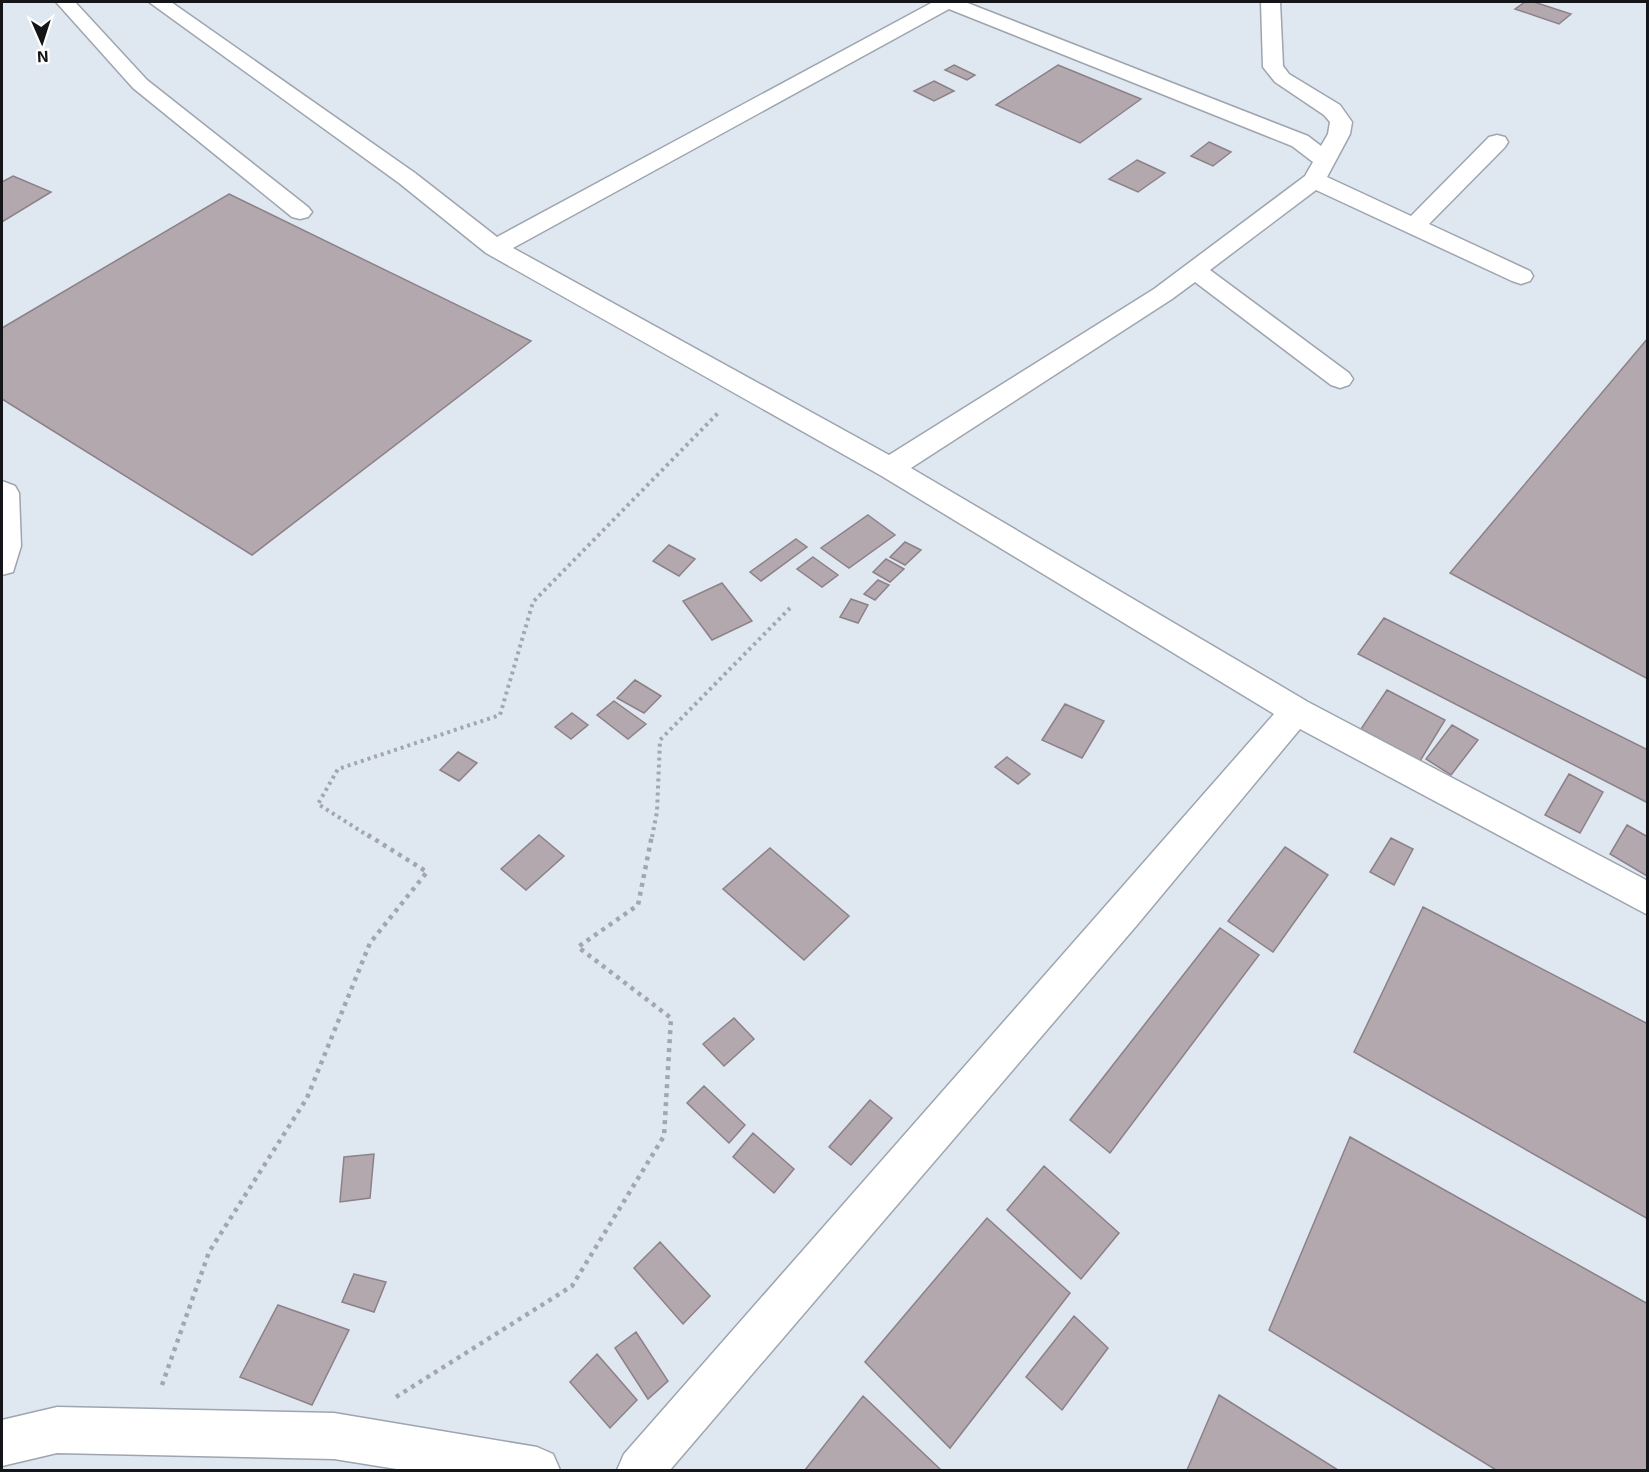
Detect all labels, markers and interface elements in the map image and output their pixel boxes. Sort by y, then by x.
north arrow [12,12,72,72]
text: N [37,48,49,67]

